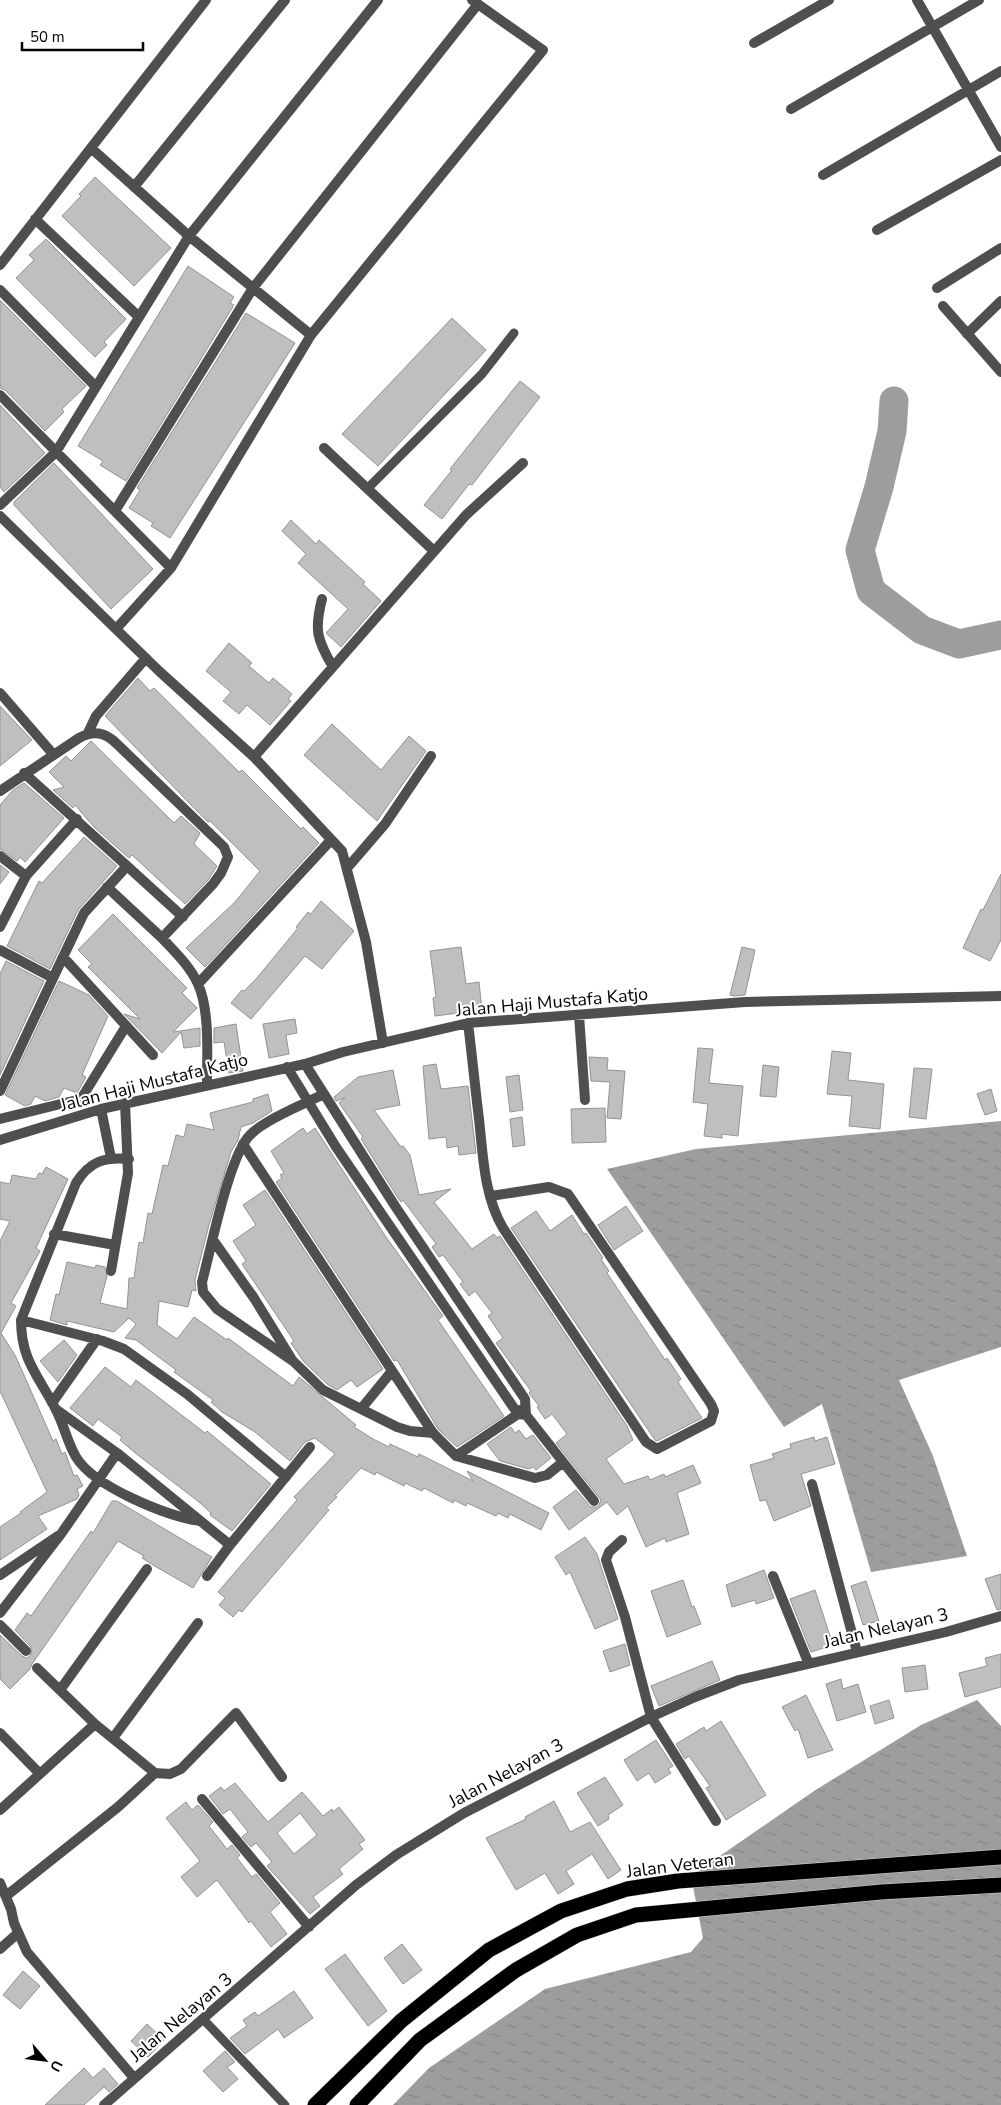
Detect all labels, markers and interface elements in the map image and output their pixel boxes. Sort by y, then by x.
scale bar [22,20,144,52]
text: 50 m [30,27,65,47]
street label: Jalan Haji Mustafa Katjo [454,982,649,1022]
street label: Jalan Haji Mustafa Katjo [57,1047,250,1117]
street label: Jalan Nelayan 3 [820,1602,951,1654]
street label: Jalan Nelayan 3 [443,1733,568,1814]
street label: Jalan Veteran [624,1847,735,1884]
street label: Jalan Nelayan 3 [124,1967,237,2068]
north arrow [20,2035,70,2085]
text: U [45,2057,67,2075]

